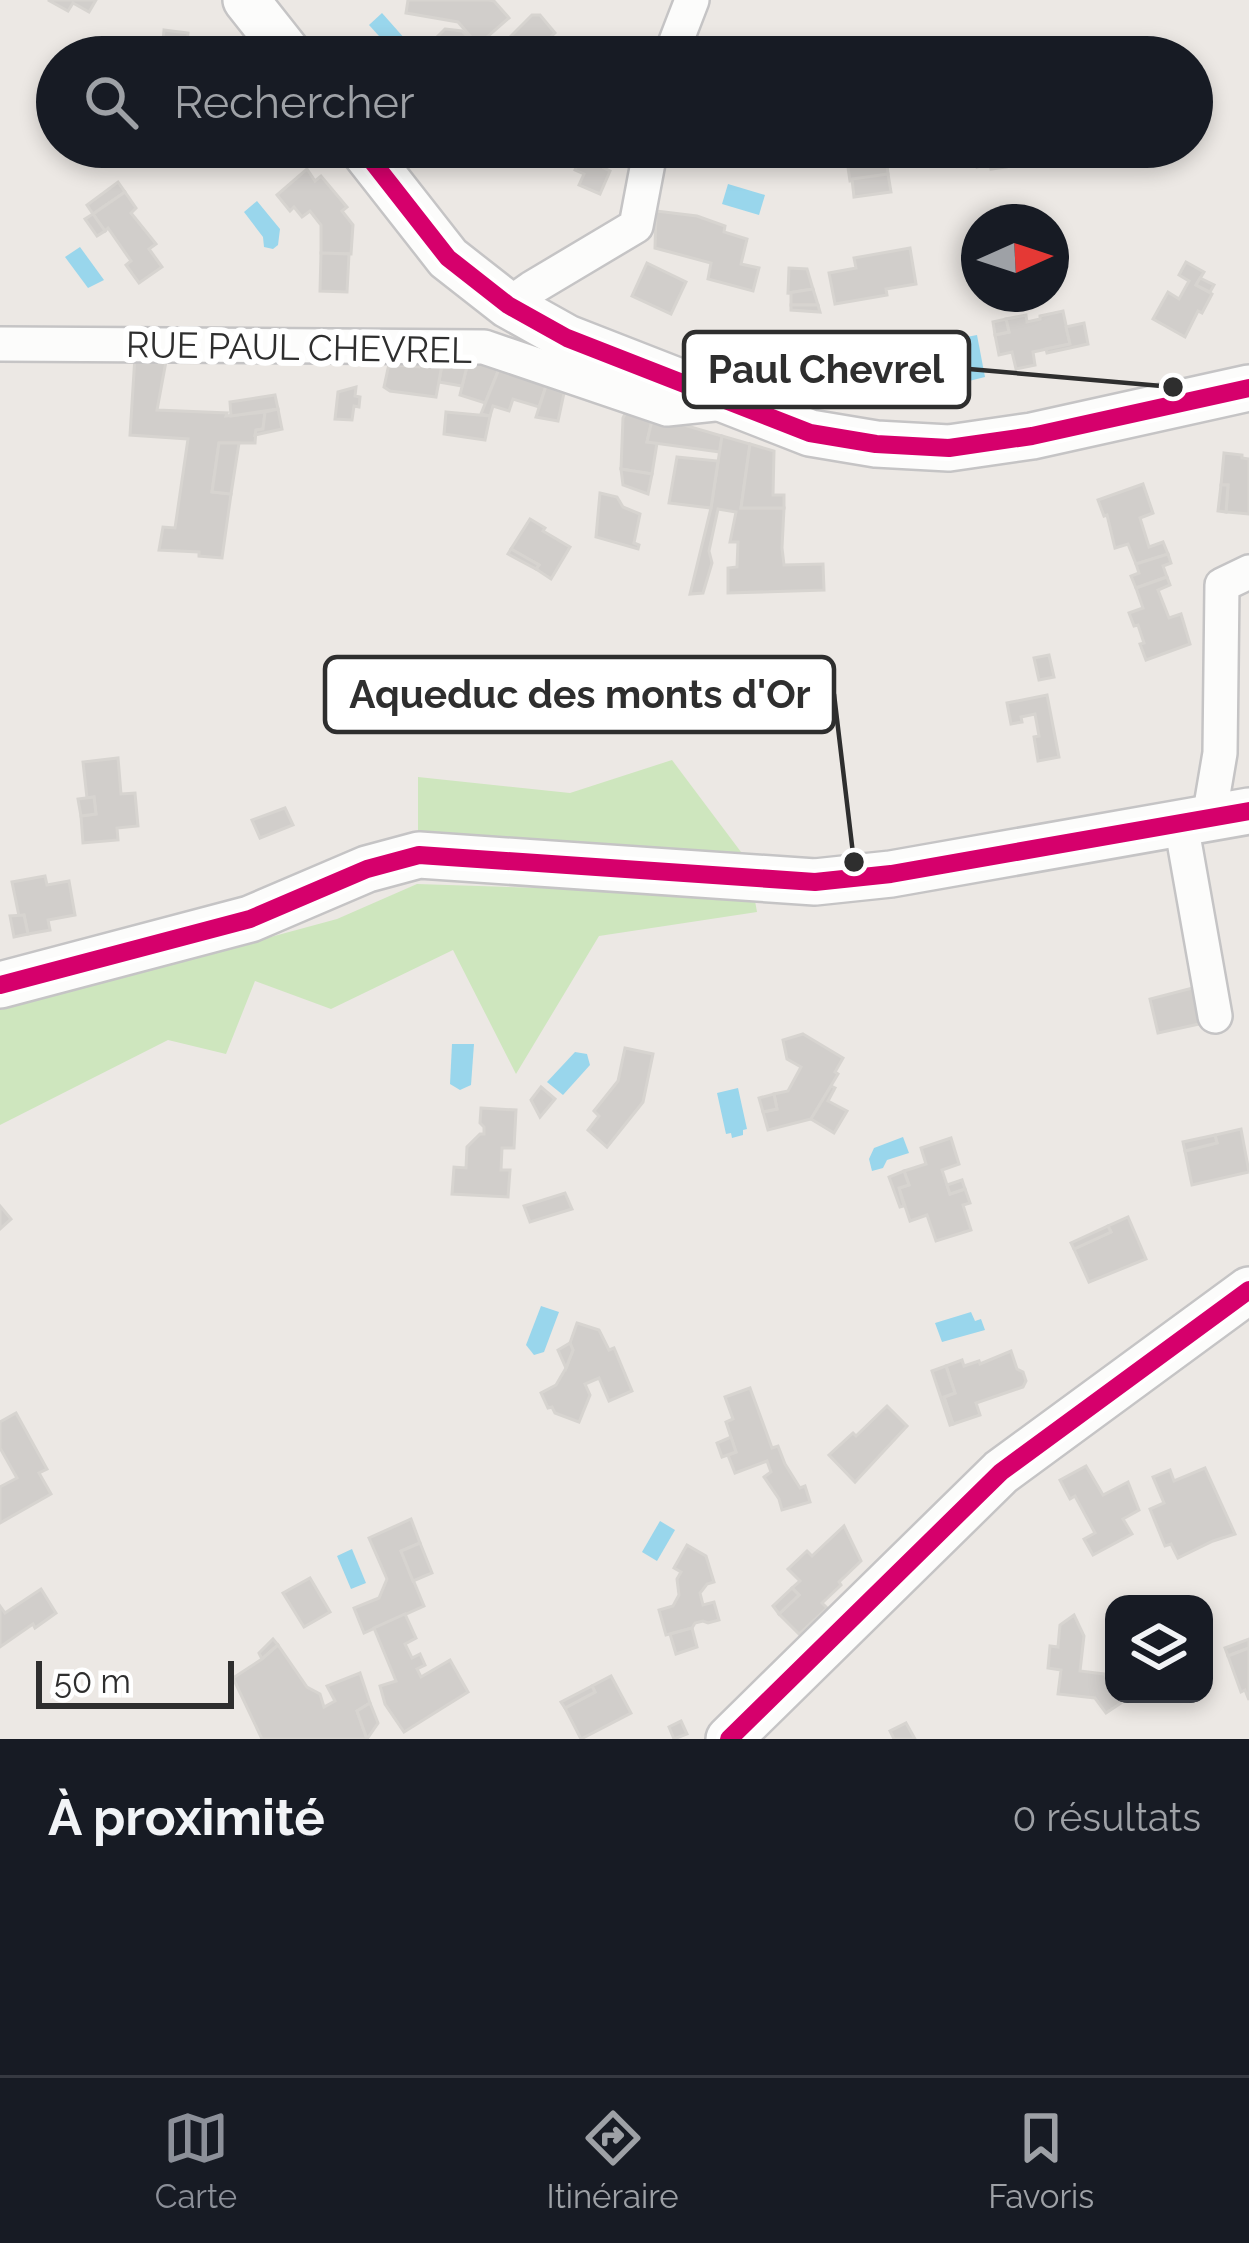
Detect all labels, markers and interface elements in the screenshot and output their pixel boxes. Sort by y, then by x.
search box [36,36,1213,168]
icon: search [78,69,144,135]
text: Rechercher [174,76,415,129]
north arrow [961,204,1069,312]
street label: RUE PAUL CHEVREL [126,323,472,371]
callout: Paul Chevrel [684,332,969,407]
text: Paul Chevrel [708,346,945,392]
callout: Aqueduc des monts d'Or [325,657,834,732]
text: Aqueduc des monts d'Or [349,671,811,717]
map controls [1105,1595,1213,1703]
button: layers [1105,1595,1213,1703]
scale bar [36,1655,234,1708]
text: 50 m [54,1662,131,1701]
text: À proximité [48,1787,325,1847]
text: 0 résultats [1013,1794,1201,1840]
tab: Carte [155,2105,237,2216]
tab: Itinéraire [547,2105,679,2216]
tab: Favoris [988,2105,1094,2216]

